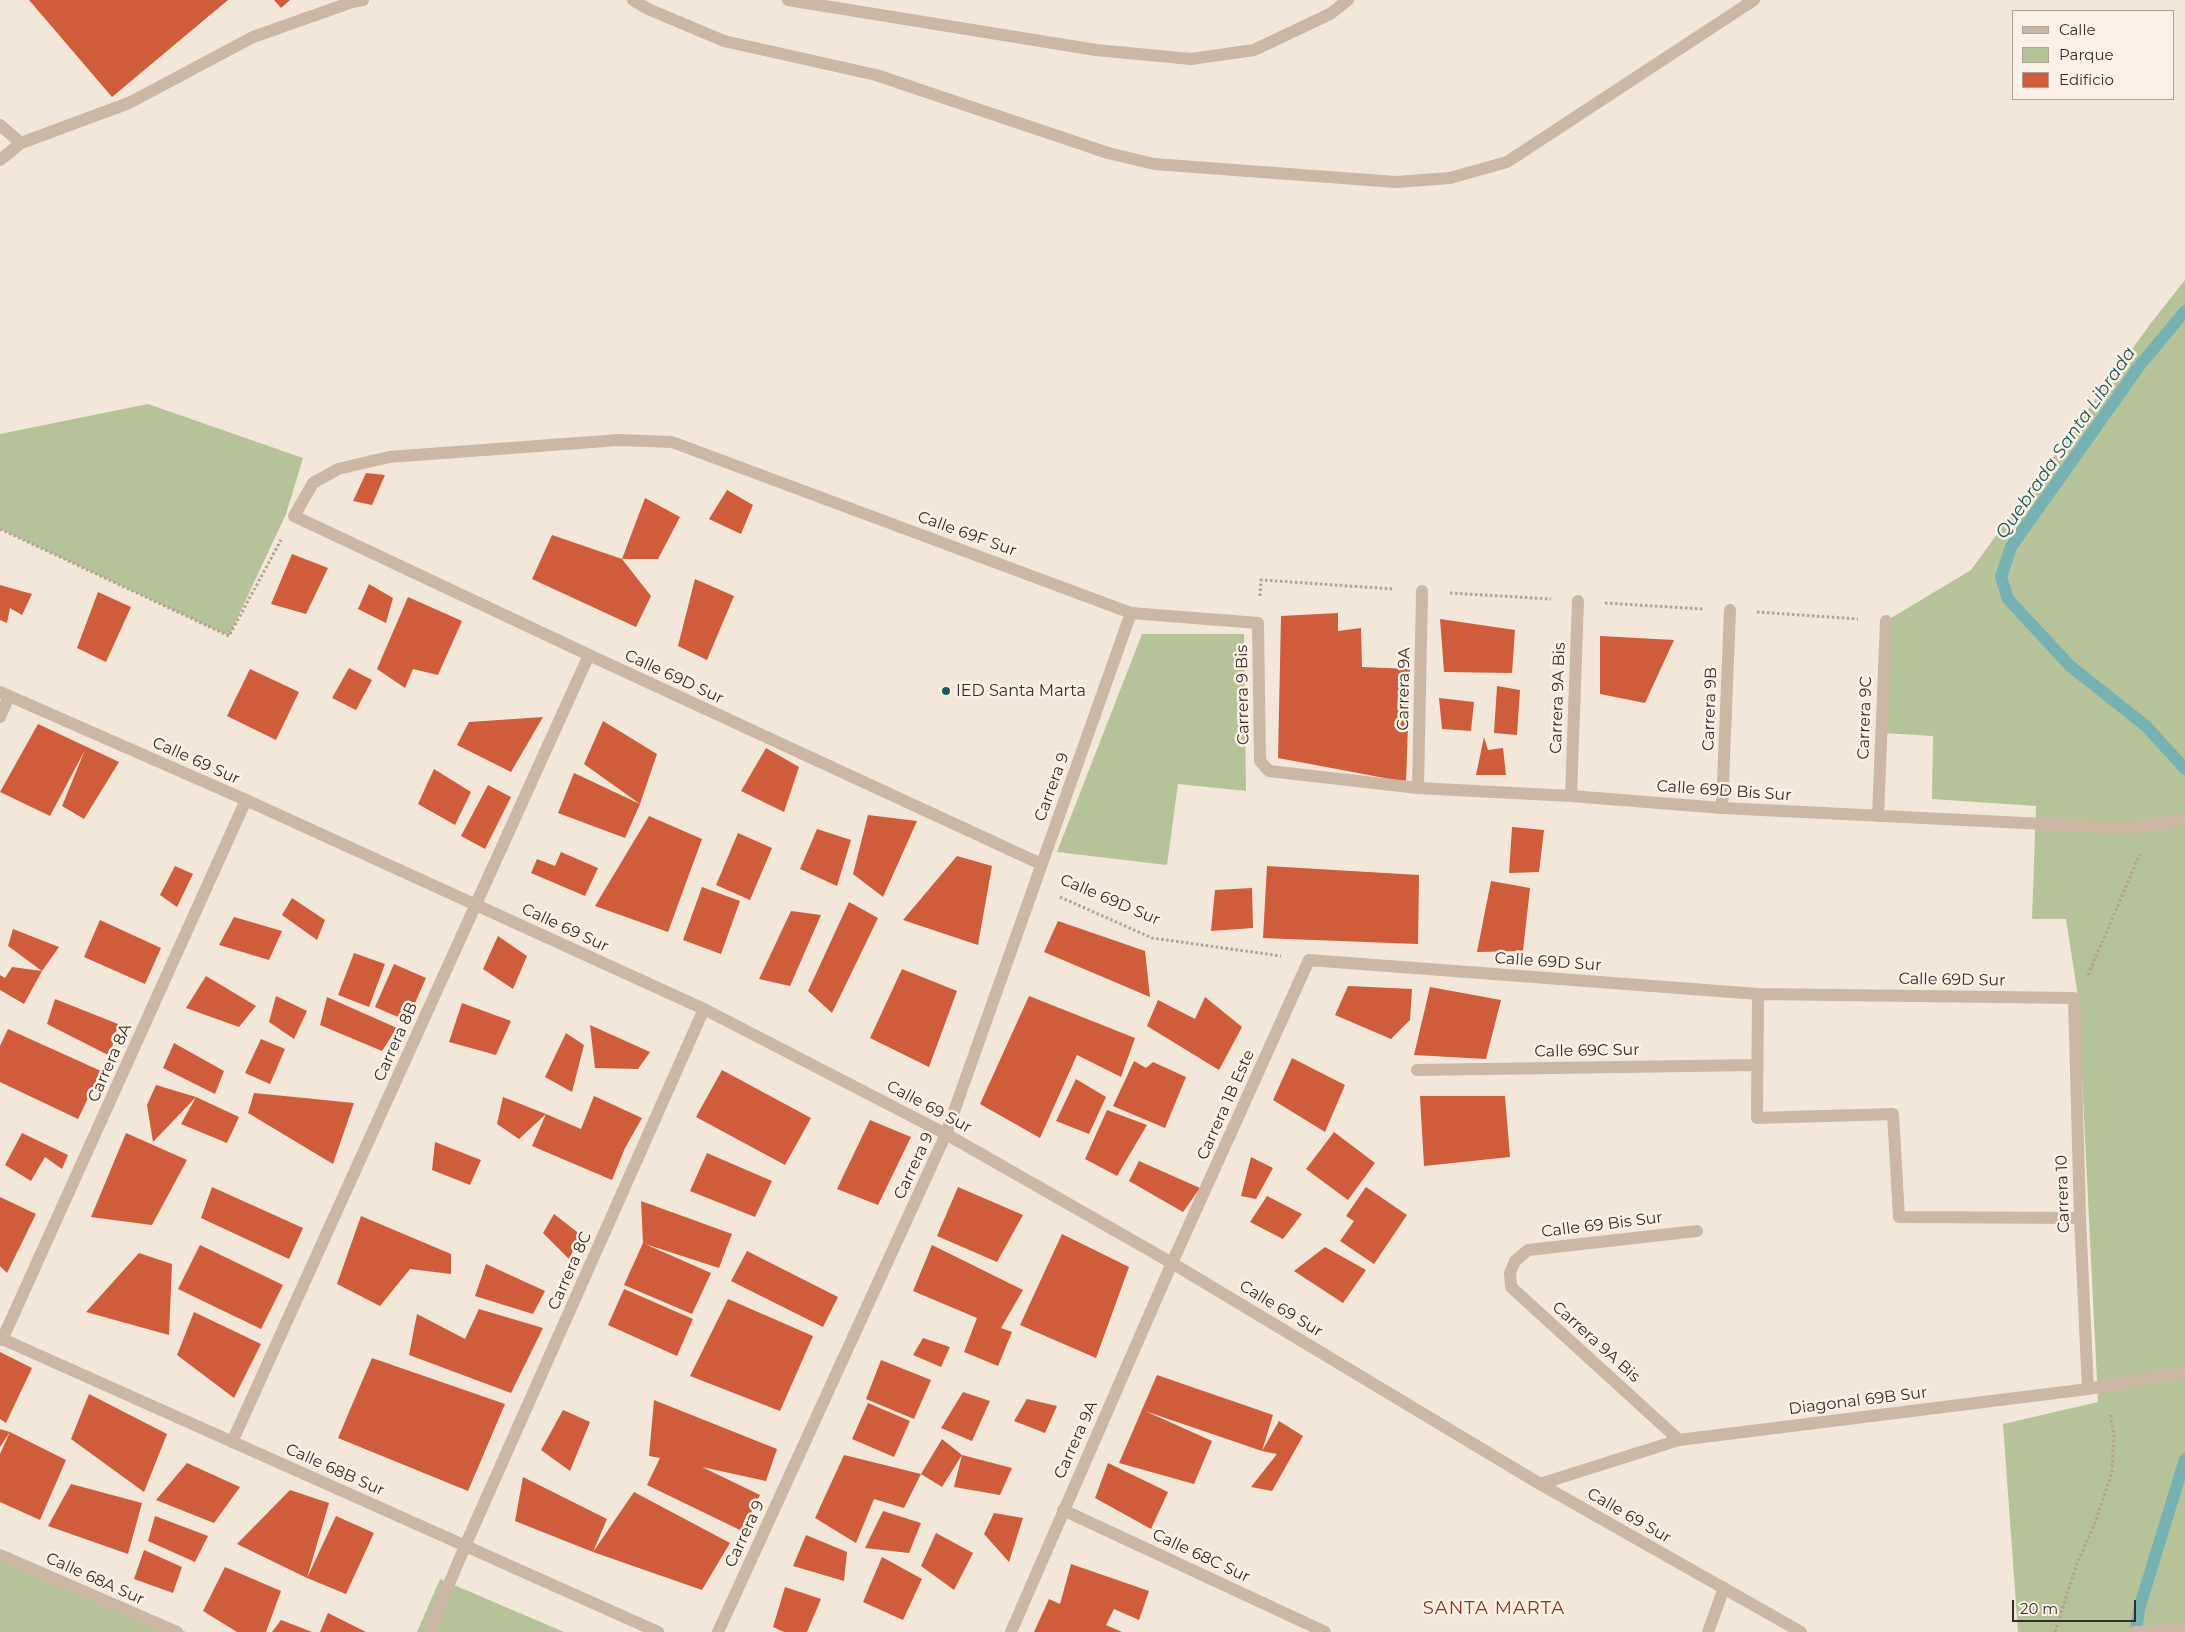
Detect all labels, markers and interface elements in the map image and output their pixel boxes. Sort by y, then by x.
legend [2012,10,2175,100]
text: Calle [2059,20,2096,39]
text: Parque [2059,45,2114,64]
text: Edificio [2059,70,2114,89]
water label: Quebrada Santa Librada [1991,343,2141,543]
street label: Calle 69F Sur [915,507,1019,561]
street label: Carrera 9A Bis [1546,642,1570,754]
street label: Carrera 9 Bis [1233,645,1253,745]
street label: Calle 69D Sur [621,646,727,708]
street label: Carrera 9A [1394,647,1414,731]
street label: Carrera 9B [1699,667,1721,751]
street label: Carrera 9C [1854,676,1876,760]
place label: IED Santa Marta [956,681,1086,701]
marker: IED Santa Marta [940,685,952,697]
street label: Calle 69 Sur [149,733,243,789]
street label: Carrera 9 [1031,750,1073,824]
street label: Calle 69D Bis Sur [1656,777,1792,805]
street label: Calle 69D Sur [1057,870,1163,930]
street label: Calle 69 Sur [518,899,612,957]
street label: Calle 69D Sur [1494,949,1602,975]
street label: Calle 69D Sur [1898,969,2006,991]
street label: Carrera 8B [370,999,422,1085]
street label: Carrera 8A [84,1021,136,1105]
street label: Calle 69C Sur [1534,1040,1640,1062]
street label: Carrera 1B Este [1193,1047,1259,1163]
street label: Calle 69 Sur [883,1077,975,1137]
street label: Carrera 9 [890,1129,938,1203]
street label: Carrera 10 [2052,1154,2074,1234]
street label: Calle 69 Bis Sur [1540,1208,1664,1242]
street label: Carrera 8C [544,1229,596,1313]
street label: Calle 69 Sur [1236,1277,1326,1341]
street label: Carrera 9A Bis [1548,1297,1644,1387]
street label: Diagonal 69B Sur [1788,1383,1928,1419]
street label: Carrera 9A [1050,1398,1102,1482]
street label: Calle 68B Sur [283,1440,387,1500]
street label: Calle 69 Sur [1584,1484,1674,1548]
street label: Carrera 9 [721,1497,769,1571]
street label: Calle 68C Sur [1149,1525,1253,1587]
street label: Calle 68A Sur [43,1549,147,1609]
scale bar [2015,1590,2139,1622]
district label: SANTA MARTA [1421,1598,1567,1620]
text: 20 m [2020,1599,2058,1618]

